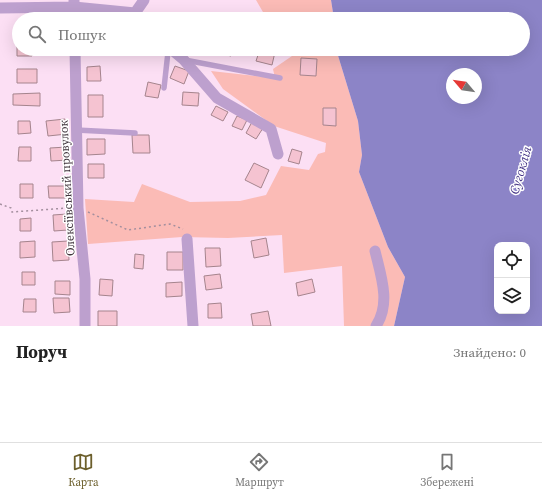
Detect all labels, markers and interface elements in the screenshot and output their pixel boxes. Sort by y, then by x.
search box [12,12,530,56]
icon: search [26,23,48,45]
text: Пошук [58,24,106,45]
north arrow [446,68,482,104]
street label: Олексіївський провулок [55,119,79,256]
water label: Сугоклія [506,144,536,196]
map controls [494,242,530,314]
button: locate [494,242,530,278]
button: layers [494,278,530,314]
text: Поруч [16,340,67,364]
text: Знайдено: 0 [453,344,526,361]
tab: Карта [68,451,99,490]
tab: Маршрут [235,451,284,490]
tab: Збережені [420,451,474,490]

